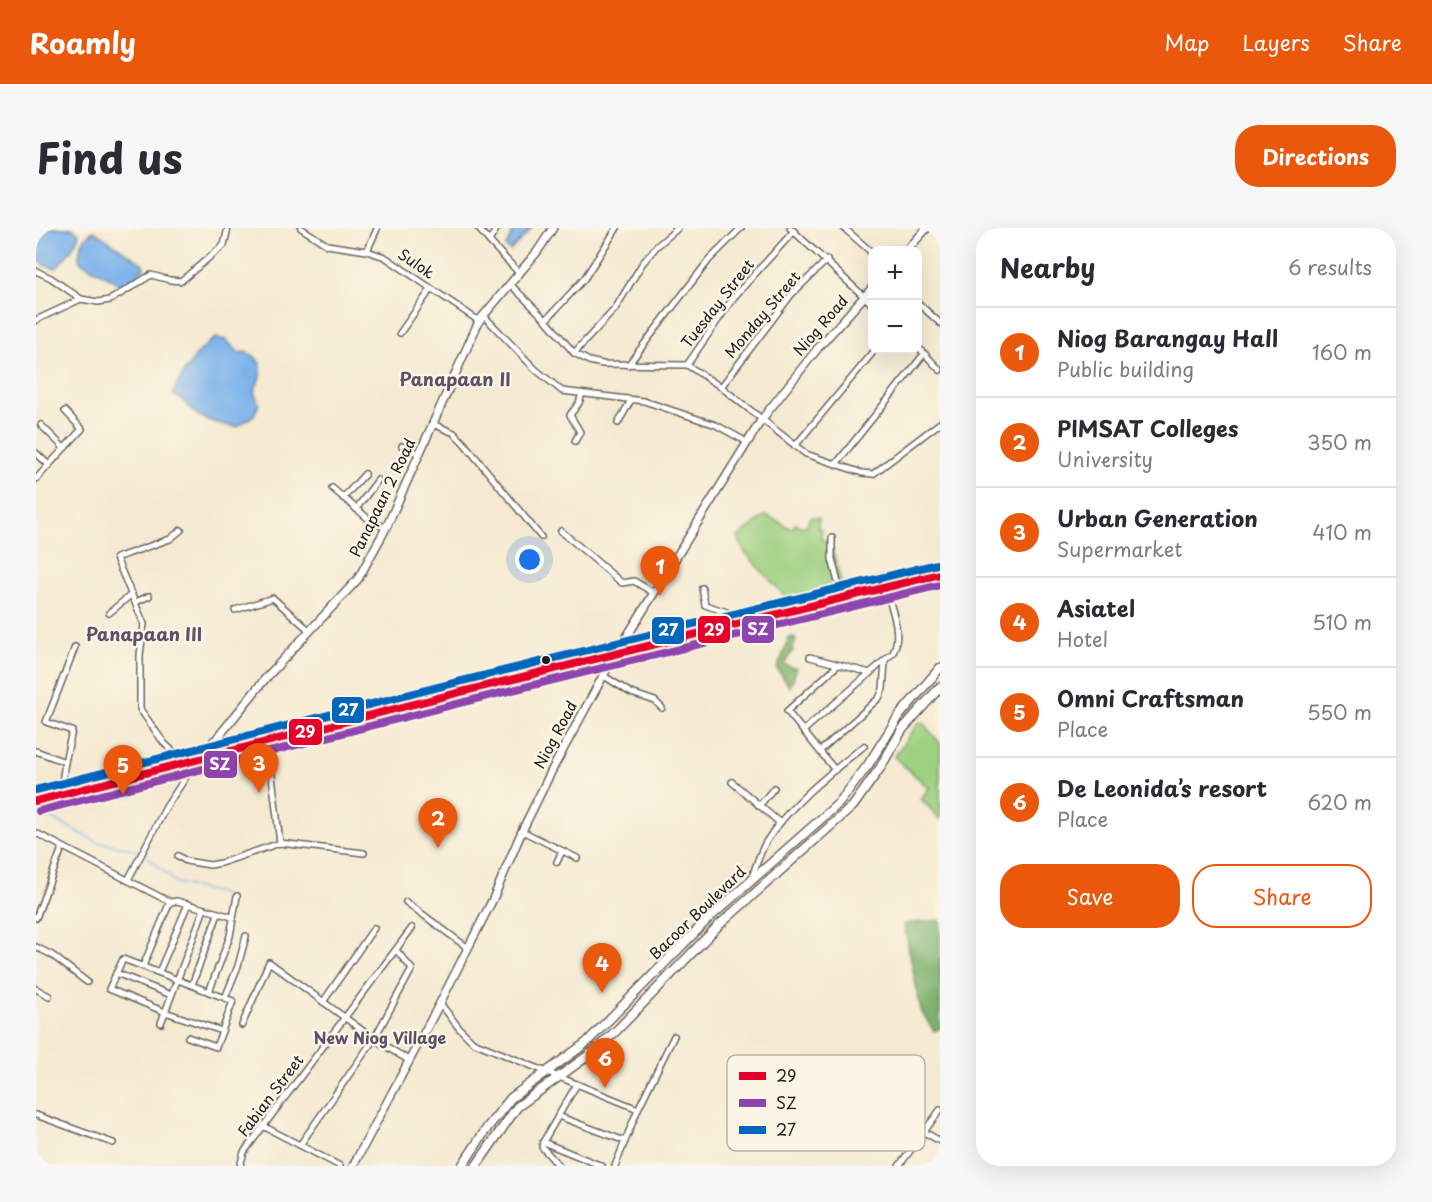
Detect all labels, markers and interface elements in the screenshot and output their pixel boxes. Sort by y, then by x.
text: Roamly [30,21,136,64]
text: Map [1165,26,1209,58]
text: Layers [1242,26,1310,58]
text: Share [1343,26,1402,58]
text: Find us [36,125,183,188]
button: Directions [1235,125,1396,187]
street label: Sulok [394,242,440,284]
map controls [868,246,922,354]
button: + [868,246,922,300]
text: Nearby [1000,248,1095,287]
text: 6 results [1288,252,1372,282]
street label: Tuesday Street [675,254,759,352]
street label: Monday Street [719,266,805,363]
street label: Niog Road [787,290,853,360]
button: − [868,300,922,354]
text: Niog Barangay Hall [1057,321,1278,354]
text: 1 [1015,337,1024,367]
text: 160 m [1312,337,1372,367]
text: Public building [1057,354,1194,384]
district label: Panapaan II [400,365,510,392]
text: PIMSAT Colleges [1057,411,1239,444]
text: 2 [1012,427,1027,457]
text: 350 m [1307,427,1372,457]
street label: Panapaan 2 Road [343,434,421,561]
text: University [1057,444,1153,474]
text: Urban Generation [1057,501,1258,534]
text: 3 [1013,517,1026,547]
text: 410 m [1312,517,1372,547]
text: Supermarket [1057,534,1183,564]
your location [515,545,544,574]
pin: 1 [640,546,680,596]
text: Asiatel [1057,591,1135,624]
text: 4 [1013,607,1026,637]
text: 510 m [1312,607,1372,637]
line badge: 29 [697,615,731,644]
line badge: SZ [741,615,775,644]
line badge: 27 [651,616,685,645]
text: SZ [748,616,769,640]
text: 27 [658,617,679,641]
text: 29 [704,617,724,641]
district label: Panapaan III [86,620,202,647]
text: Hotel [1057,624,1108,654]
unlabelled marker [540,654,552,666]
text: Omni Craftsman [1057,681,1244,714]
line badge: 27 [331,696,365,724]
street label: Niog Road [527,696,582,772]
text: 27 [338,697,359,721]
text: 5 [1013,697,1026,727]
text: 550 m [1307,697,1372,727]
text: Place [1057,714,1108,744]
line badge: 29 [288,718,323,746]
text: 29 [295,719,315,743]
pin: 3 [240,744,278,793]
pin: 5 [104,746,142,795]
line badge: SZ [203,750,238,779]
text: SZ [210,751,231,775]
text: De Leonida’s resort [1057,771,1267,804]
text: 6 [1012,787,1027,817]
text: 620 m [1308,787,1372,817]
pin: 2 [418,798,458,848]
text: Place [1057,804,1108,834]
street label: Bacoor Boulevard [644,860,750,964]
button: Save [1000,864,1180,928]
button: Share [1192,864,1372,928]
pin: 4 [582,944,622,993]
district label: New Niog Village [314,1025,446,1049]
pin: 6 [586,1038,624,1088]
street label: Fabian Street [231,1049,308,1141]
legend [727,1055,925,1151]
text: 29 [776,1063,796,1087]
text: SZ [776,1090,797,1114]
text: 27 [776,1117,796,1141]

